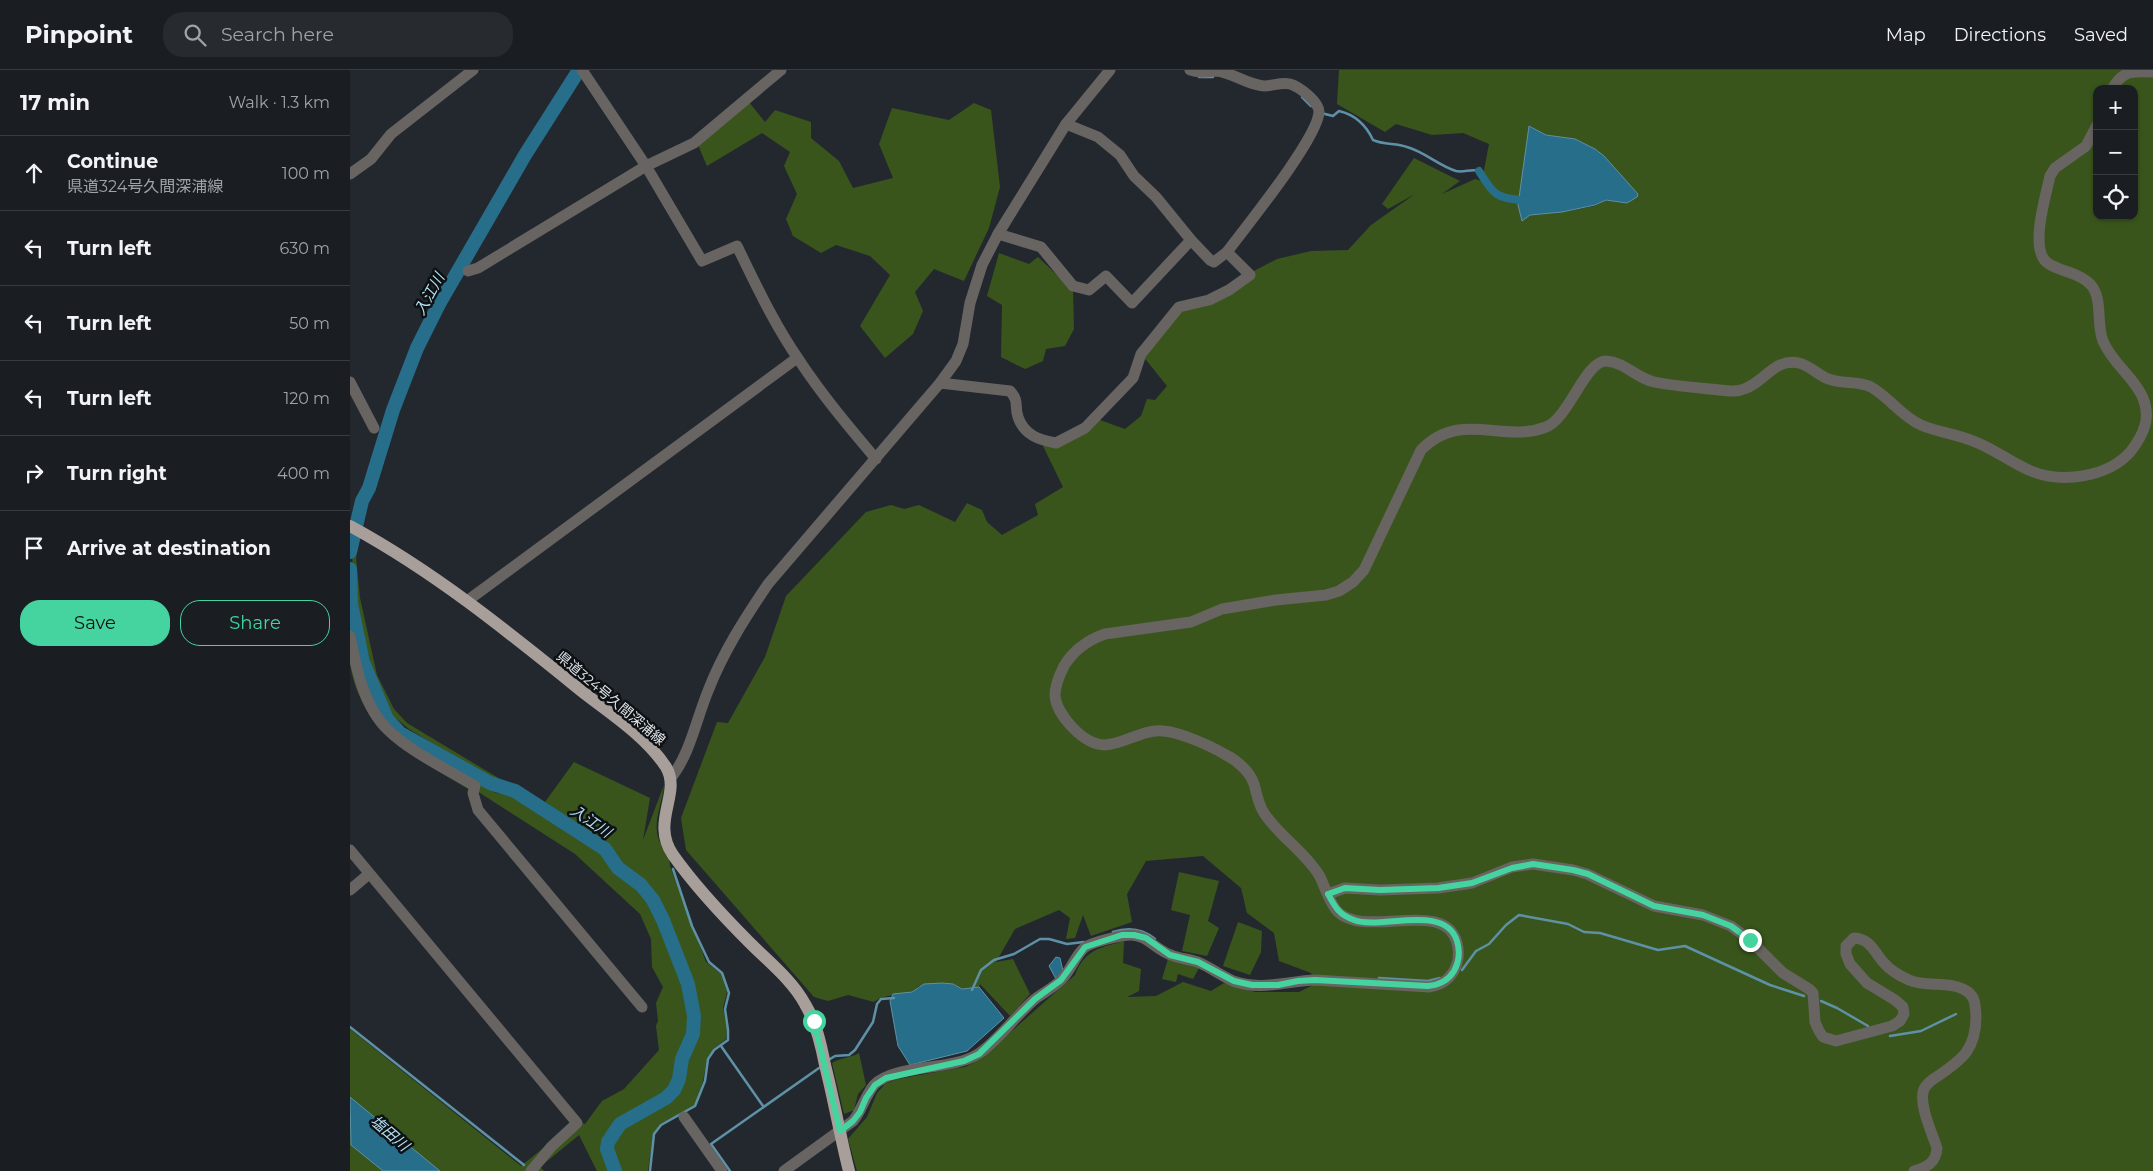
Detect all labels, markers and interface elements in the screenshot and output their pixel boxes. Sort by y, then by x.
search box [163,12,513,57]
text: Pinpoint [25,20,133,49]
icon: search [181,21,209,49]
text: Search here [221,23,334,46]
text: Map [1886,24,1926,46]
text: Directions [1954,24,2046,46]
text: Saved [2074,24,2128,46]
map controls [2093,85,2138,220]
button: + [2093,85,2138,130]
text: 17 min [20,90,90,115]
text: Walk · 1.3 km [228,93,330,112]
button: − [2093,130,2138,175]
text: Continue [67,150,158,173]
icon: ahead [20,159,48,187]
text: 100 m [282,164,330,183]
button: locate [2093,175,2138,220]
text: 県道324号久間深浦線 [67,177,223,196]
icon: left [20,234,48,262]
text: Turn left [67,237,152,260]
text: 630 m [279,239,330,258]
water label: 入江川 [410,268,449,318]
icon: left [20,309,48,337]
text: Turn left [67,312,152,335]
text: 50 m [289,314,330,333]
icon: left [20,384,48,412]
text: Turn left [67,387,152,410]
text: 120 m [283,389,330,408]
icon: right [20,459,48,487]
text: Turn right [67,462,167,485]
text: 400 m [277,464,330,483]
icon: arrive [20,534,48,562]
text: Arrive at destination [67,537,271,560]
button: Save [20,600,170,646]
button: Share [180,600,330,646]
street label: 県道324号久間深浦線 [553,647,669,749]
water label: 入江川 [567,801,617,843]
route end [1739,929,1762,952]
route start [803,1010,826,1033]
water label: 塩田川 [367,1111,415,1156]

